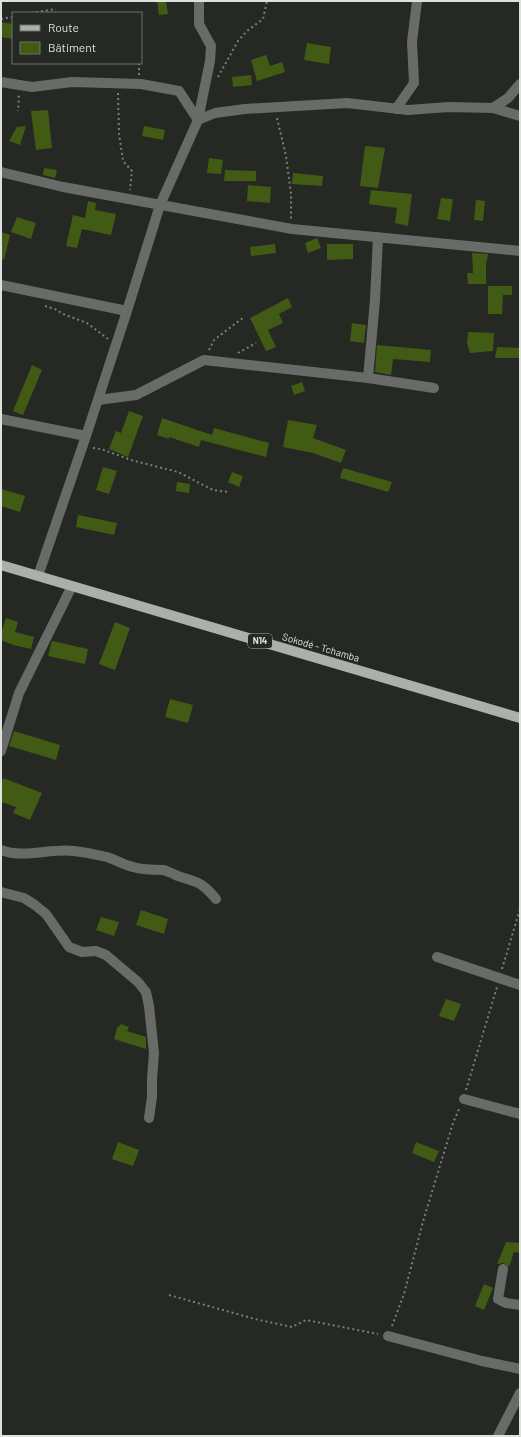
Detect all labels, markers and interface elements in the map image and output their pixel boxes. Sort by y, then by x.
legend [12,12,142,64]
text: Route [48,20,79,34]
text: Bâtiment [48,40,96,54]
street label: Sokodé - Tchamba [281,630,361,664]
road number: N14 [248,634,272,648]

